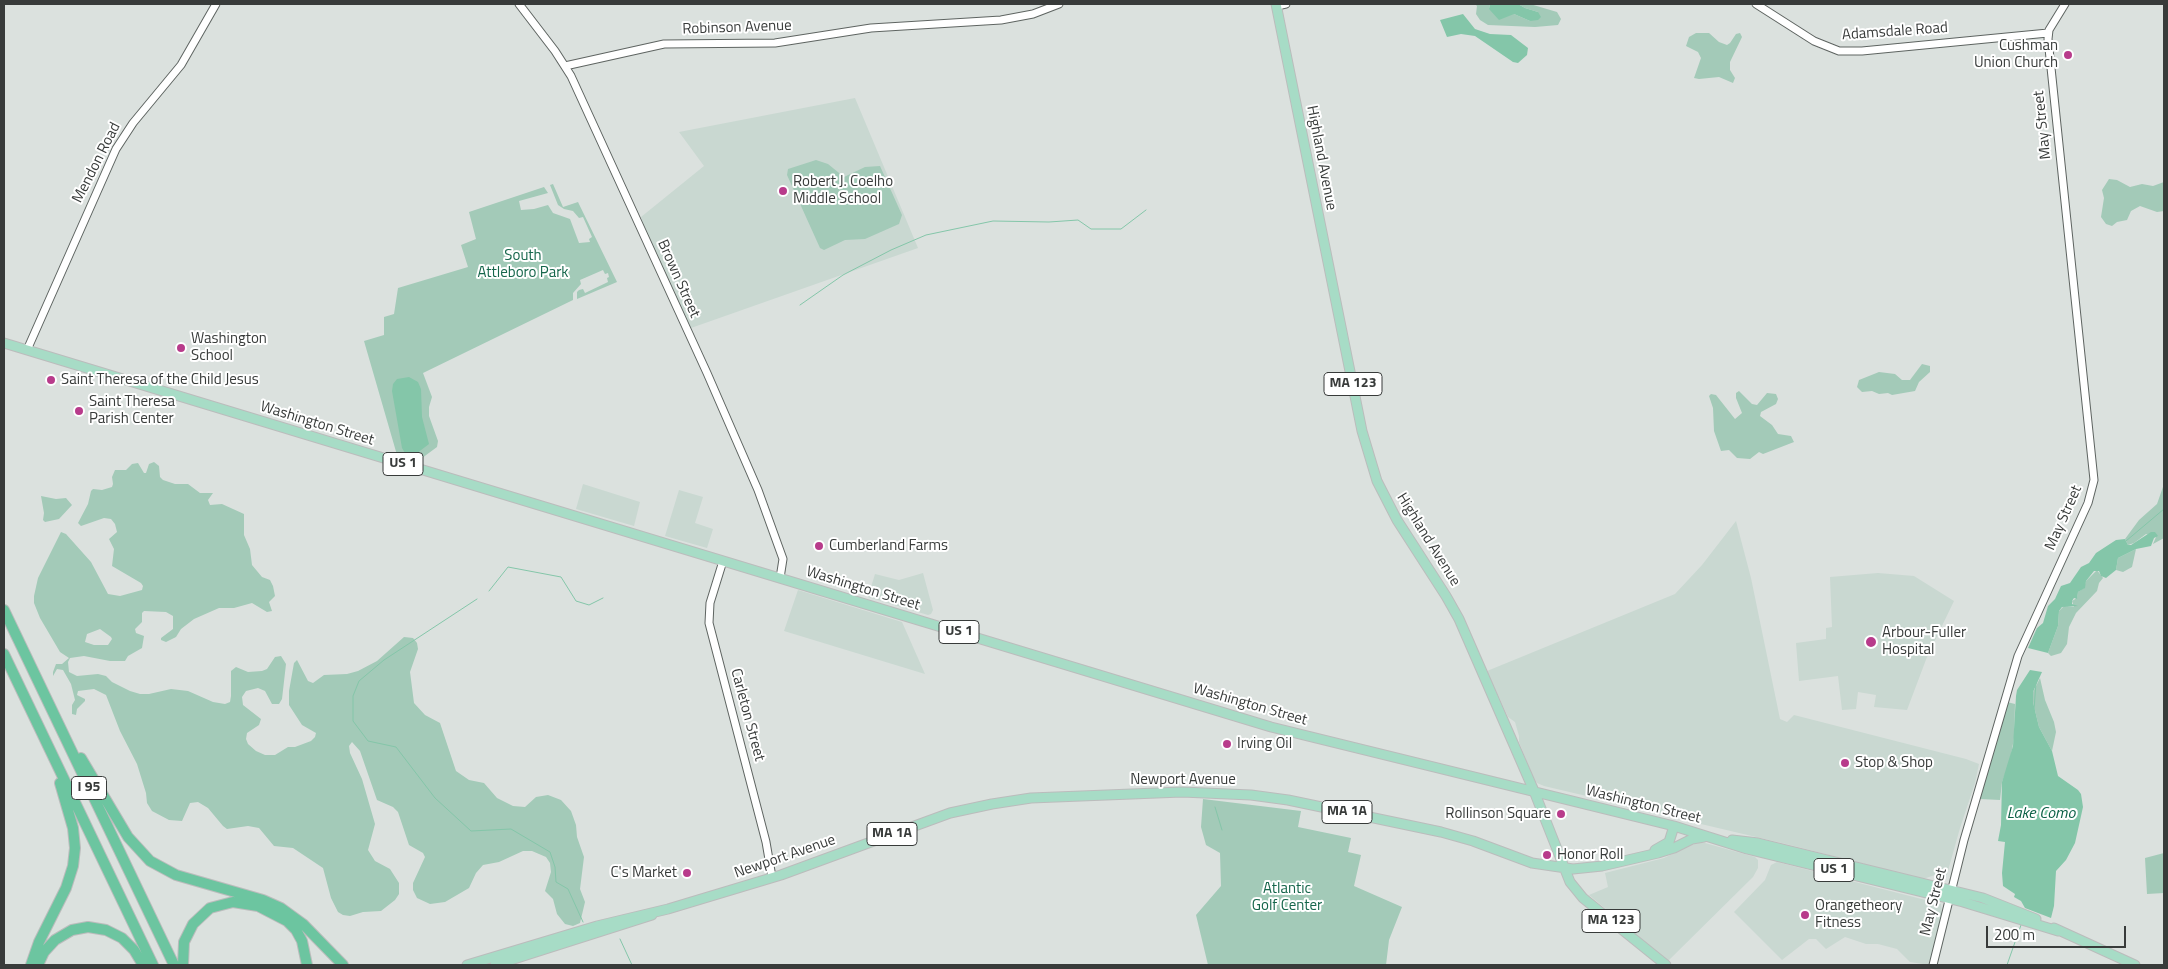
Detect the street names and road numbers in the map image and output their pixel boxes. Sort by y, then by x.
street label: Robinson Avenue [682,17,792,39]
street label: Adamsdale Road [1841,19,1949,45]
street label: May Street [2030,90,2056,160]
street label: Highland Avenue [1302,104,1340,212]
street label: Mendon Road [69,120,125,206]
street label: Brown Street [653,237,703,321]
road number: MA 123 [1324,372,1382,396]
street label: Washington Street [258,398,376,450]
road number: US 1 [383,452,423,476]
street label: May Street [2042,483,2086,553]
street label: Highland Avenue [1392,490,1464,590]
street label: Washington Street [804,563,922,615]
road number: US 1 [939,620,979,644]
street label: Carleton Street [726,667,768,763]
street label: Washington Street [1191,680,1309,730]
street label: Newport Avenue [1130,771,1236,789]
road number: I 95 [72,776,106,800]
street label: Washington Street [1584,782,1702,828]
road number: MA 1A [1322,800,1372,824]
road number: MA 1A [867,822,917,846]
street label: Newport Avenue [732,831,838,883]
road number: US 1 [1814,858,1854,882]
street label: May Street [1917,866,1951,938]
road number: MA 123 [1582,909,1640,932]

